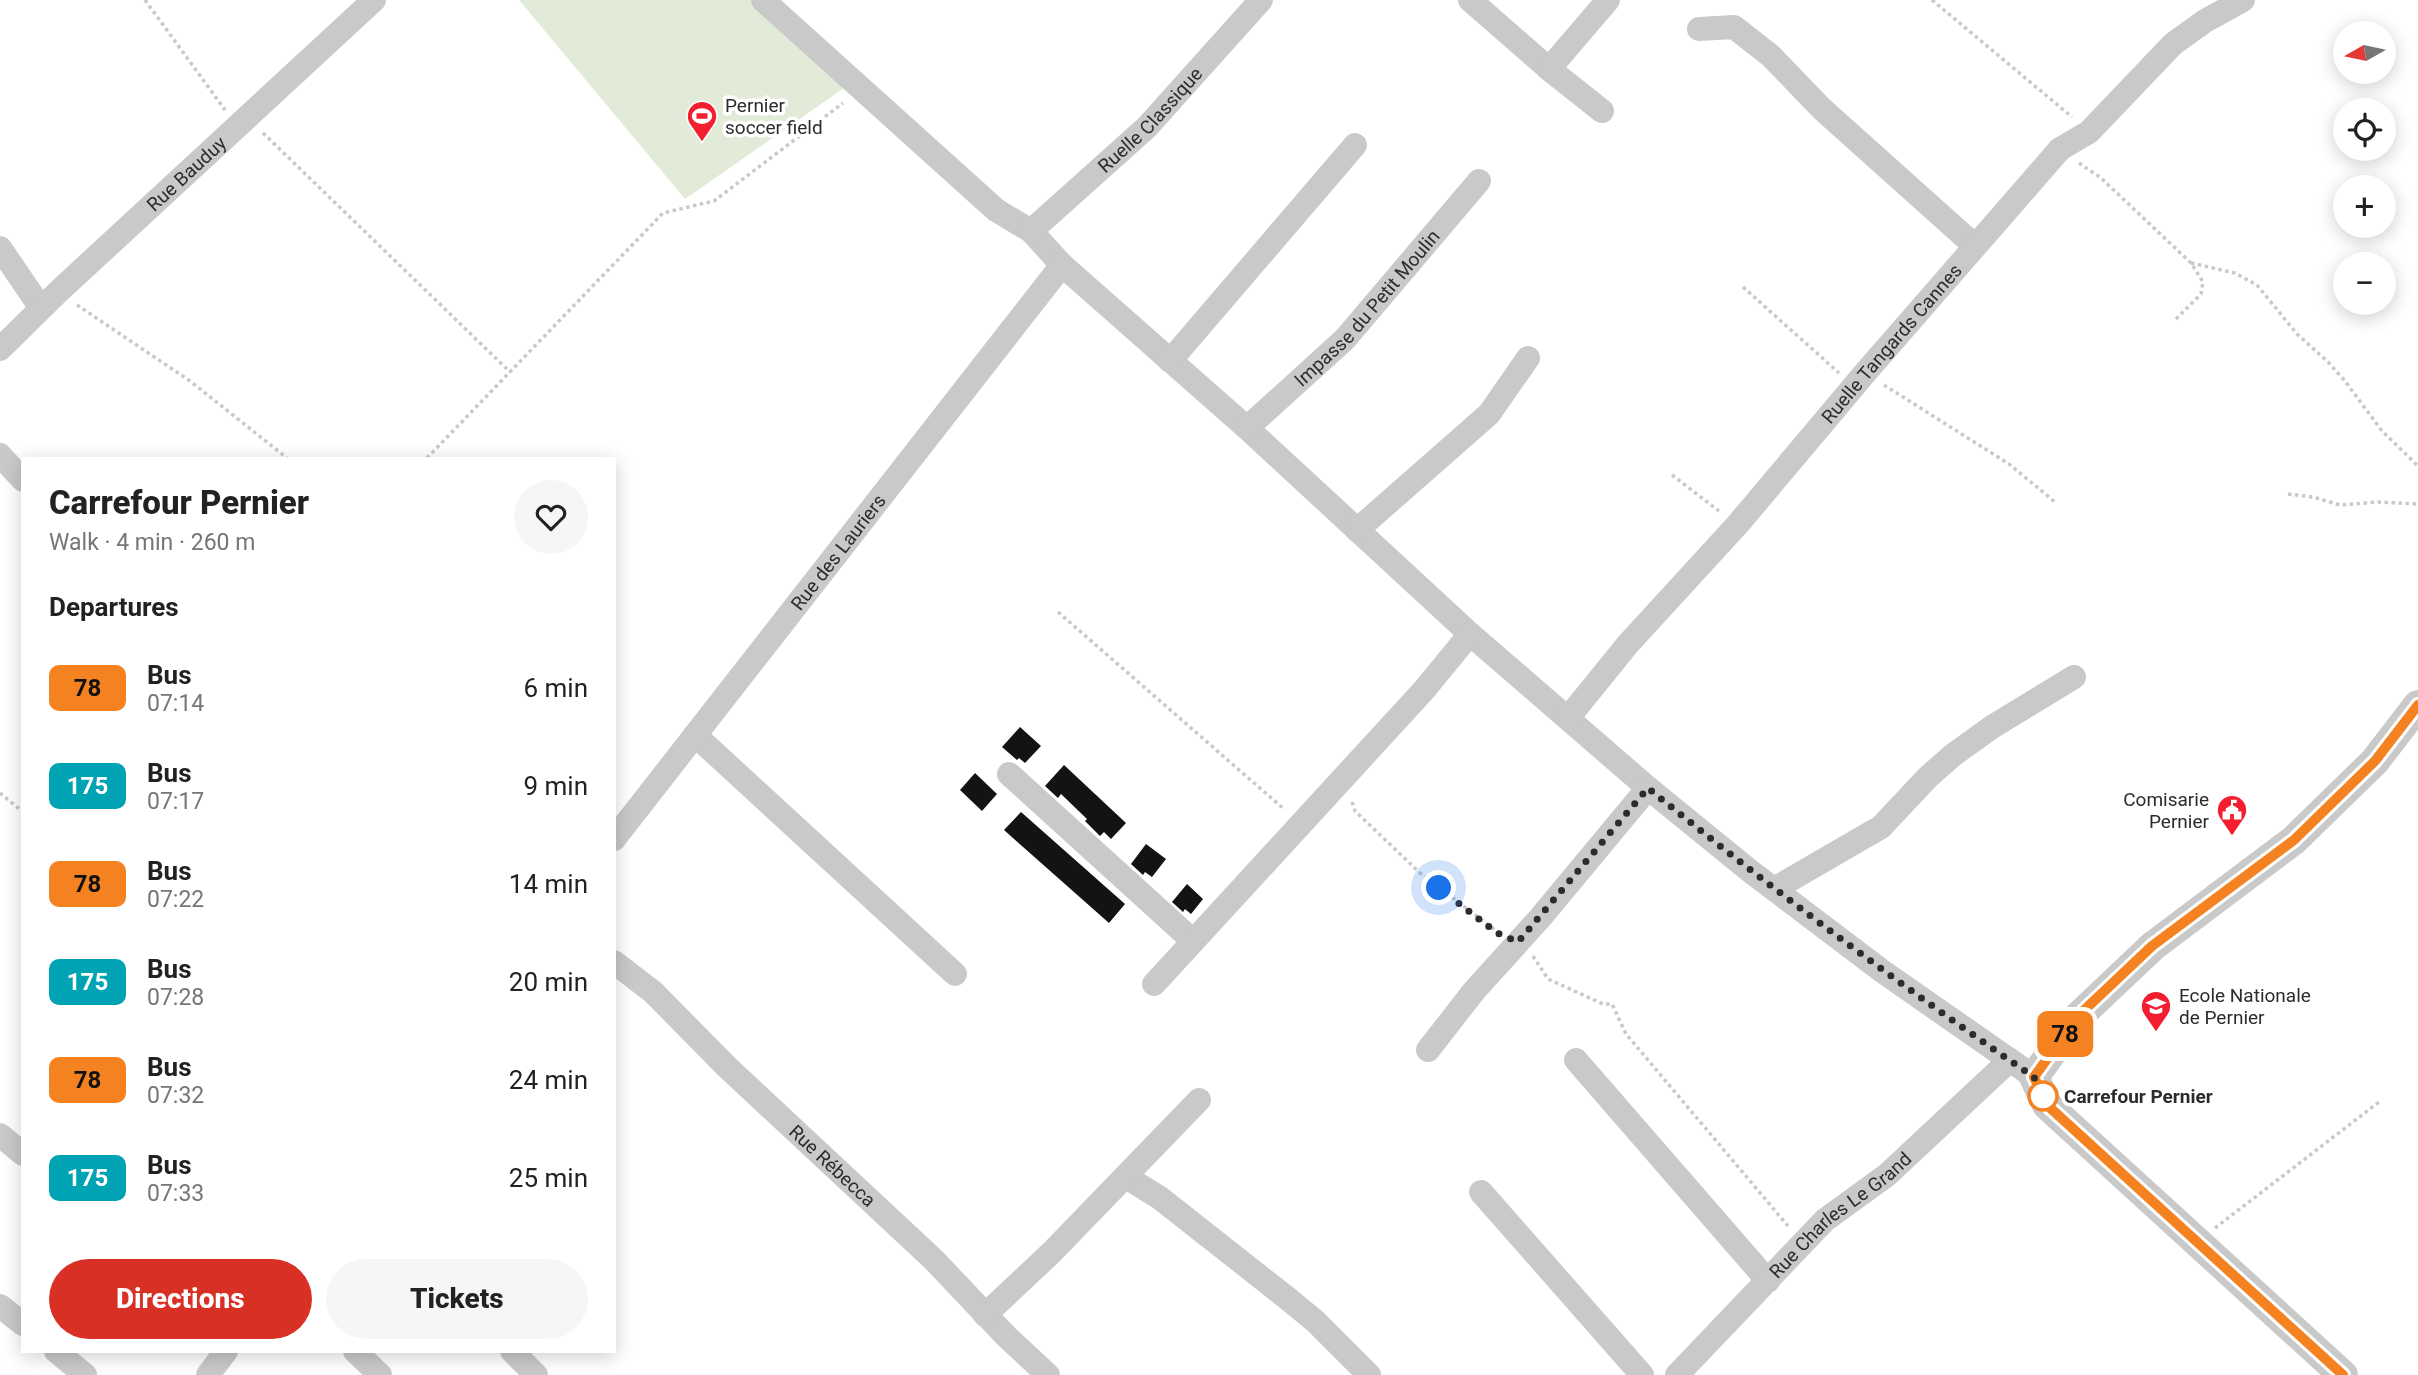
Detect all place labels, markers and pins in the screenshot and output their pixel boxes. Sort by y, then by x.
place label: Pernier soccer field [725,94,823,139]
sports icon: Pernier soccer field [685,99,719,143]
place label: Comisarie Pernier [2123,788,2210,833]
public building icon: Comisarie Pernier [2215,793,2249,837]
place label: Ecole Nationale de Pernier [2179,984,2311,1029]
school or university icon: Ecole Nationale de Pernier [2139,989,2173,1033]
marker: Carrefour Pernier [2028,1081,2058,1111]
place label: Carrefour Pernier [2064,1085,2213,1108]

